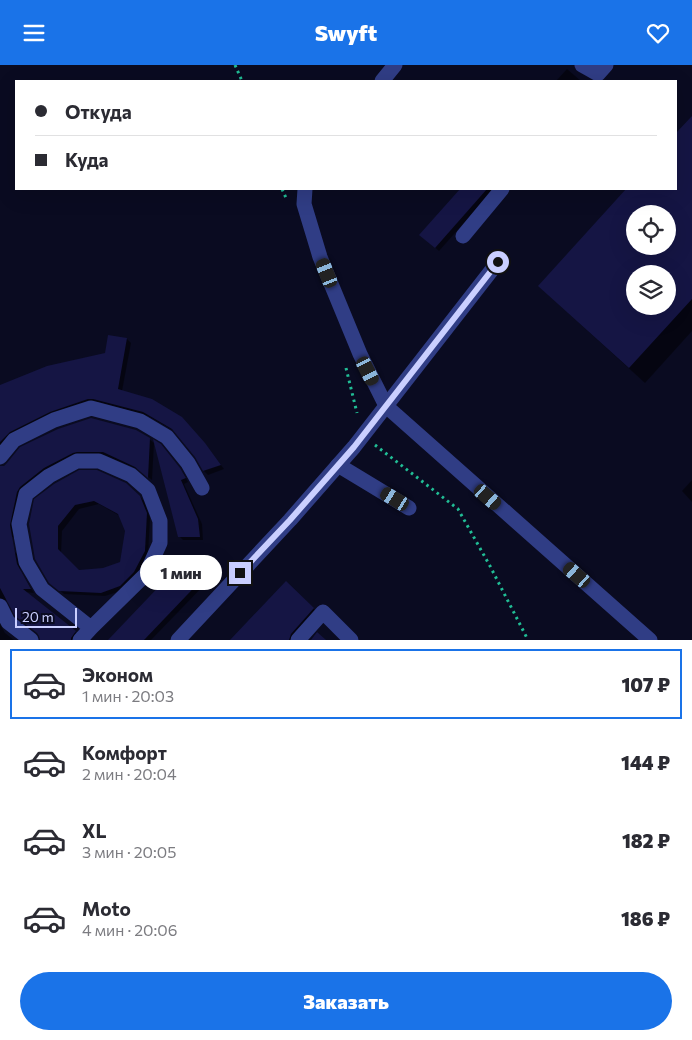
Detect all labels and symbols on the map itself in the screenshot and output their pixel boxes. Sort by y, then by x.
route start [487,251,509,273]
car [314,256,339,290]
car [354,354,381,388]
car [471,481,504,513]
car [378,485,411,513]
callout: 1 мин [140,555,222,591]
car [560,559,593,591]
route end [229,562,251,584]
scale bar [15,605,78,628]

